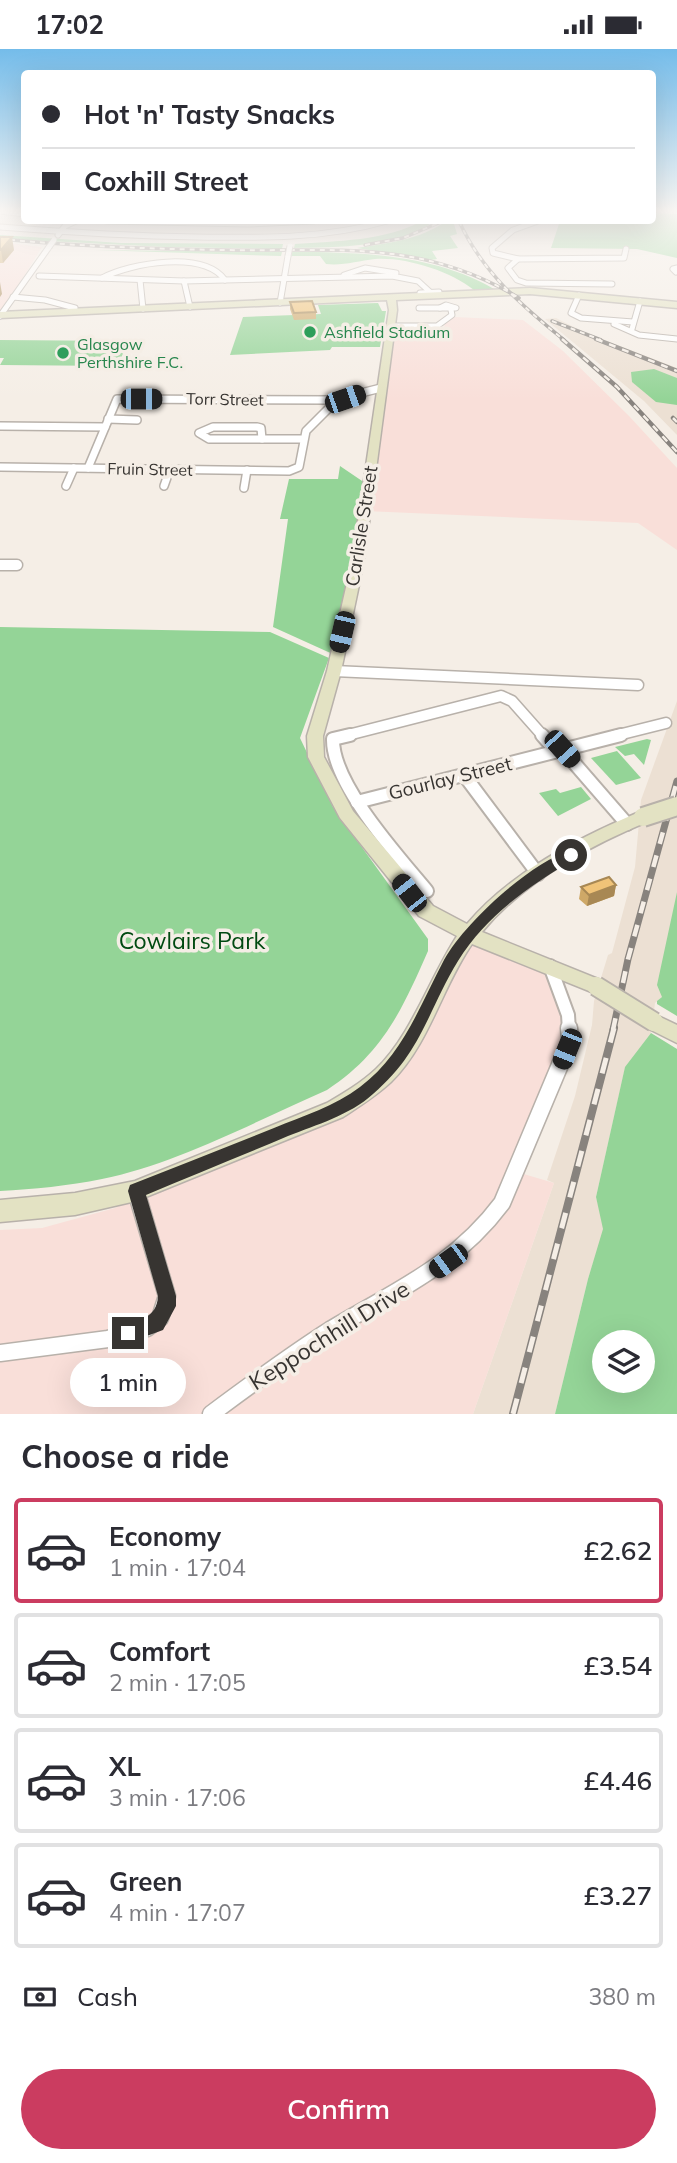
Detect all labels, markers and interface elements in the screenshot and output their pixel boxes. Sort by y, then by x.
text: 17:02 [35,8,104,41]
text: Hot 'n' Tasty Snacks [84,98,335,131]
text: Coxhill Street [84,165,248,198]
place label: Ashfield Stadium [324,322,450,342]
marker: Ashfield Stadium [302,324,318,340]
place label: Glasgow Perthshire F.C. [77,334,183,372]
marker: Glasgow Perthshire F.C. [55,345,71,361]
car [322,382,369,416]
street label: Torr Street [186,388,264,410]
car [121,389,163,410]
street label: Fruin Street [107,458,193,480]
street label: Carlisle Street [340,464,382,588]
car [328,609,357,655]
car [541,726,584,772]
street label: Gourlay Street [386,751,514,805]
route start [555,839,587,871]
car [388,870,431,916]
park label: Cowlairs Park [119,926,266,955]
car [550,1026,585,1072]
car [425,1240,472,1282]
street label: Keppochhill Drive [243,1274,415,1396]
route end [112,1317,144,1349]
map controls [592,1330,655,1393]
button: layers [592,1330,655,1393]
callout: 1 min [70,1357,186,1407]
text: 1 min [98,1368,158,1397]
text: Choose a ride [21,1436,229,1476]
icon: car [25,1519,88,1582]
text: Economy [109,1520,221,1553]
text: £2.62 [583,1534,652,1567]
text: 1 min · 17:04 [109,1553,246,1582]
icon: car [25,1634,88,1697]
text: Comfort [109,1635,210,1668]
text: £3.54 [583,1649,652,1682]
text: 2 min · 17:05 [109,1668,246,1697]
icon: car [25,1749,88,1812]
text: XL [109,1750,141,1783]
text: £4.46 [583,1764,652,1797]
text: 3 min · 17:06 [109,1783,246,1812]
icon: car [25,1864,88,1927]
text: Green [109,1865,182,1898]
text: £3.27 [583,1879,652,1912]
text: 4 min · 17:07 [109,1898,246,1927]
icon: cash [21,1978,59,2016]
text: Cash [77,1980,138,2013]
text: 380 m [588,1982,656,2011]
button: Confirm [21,2069,656,2149]

